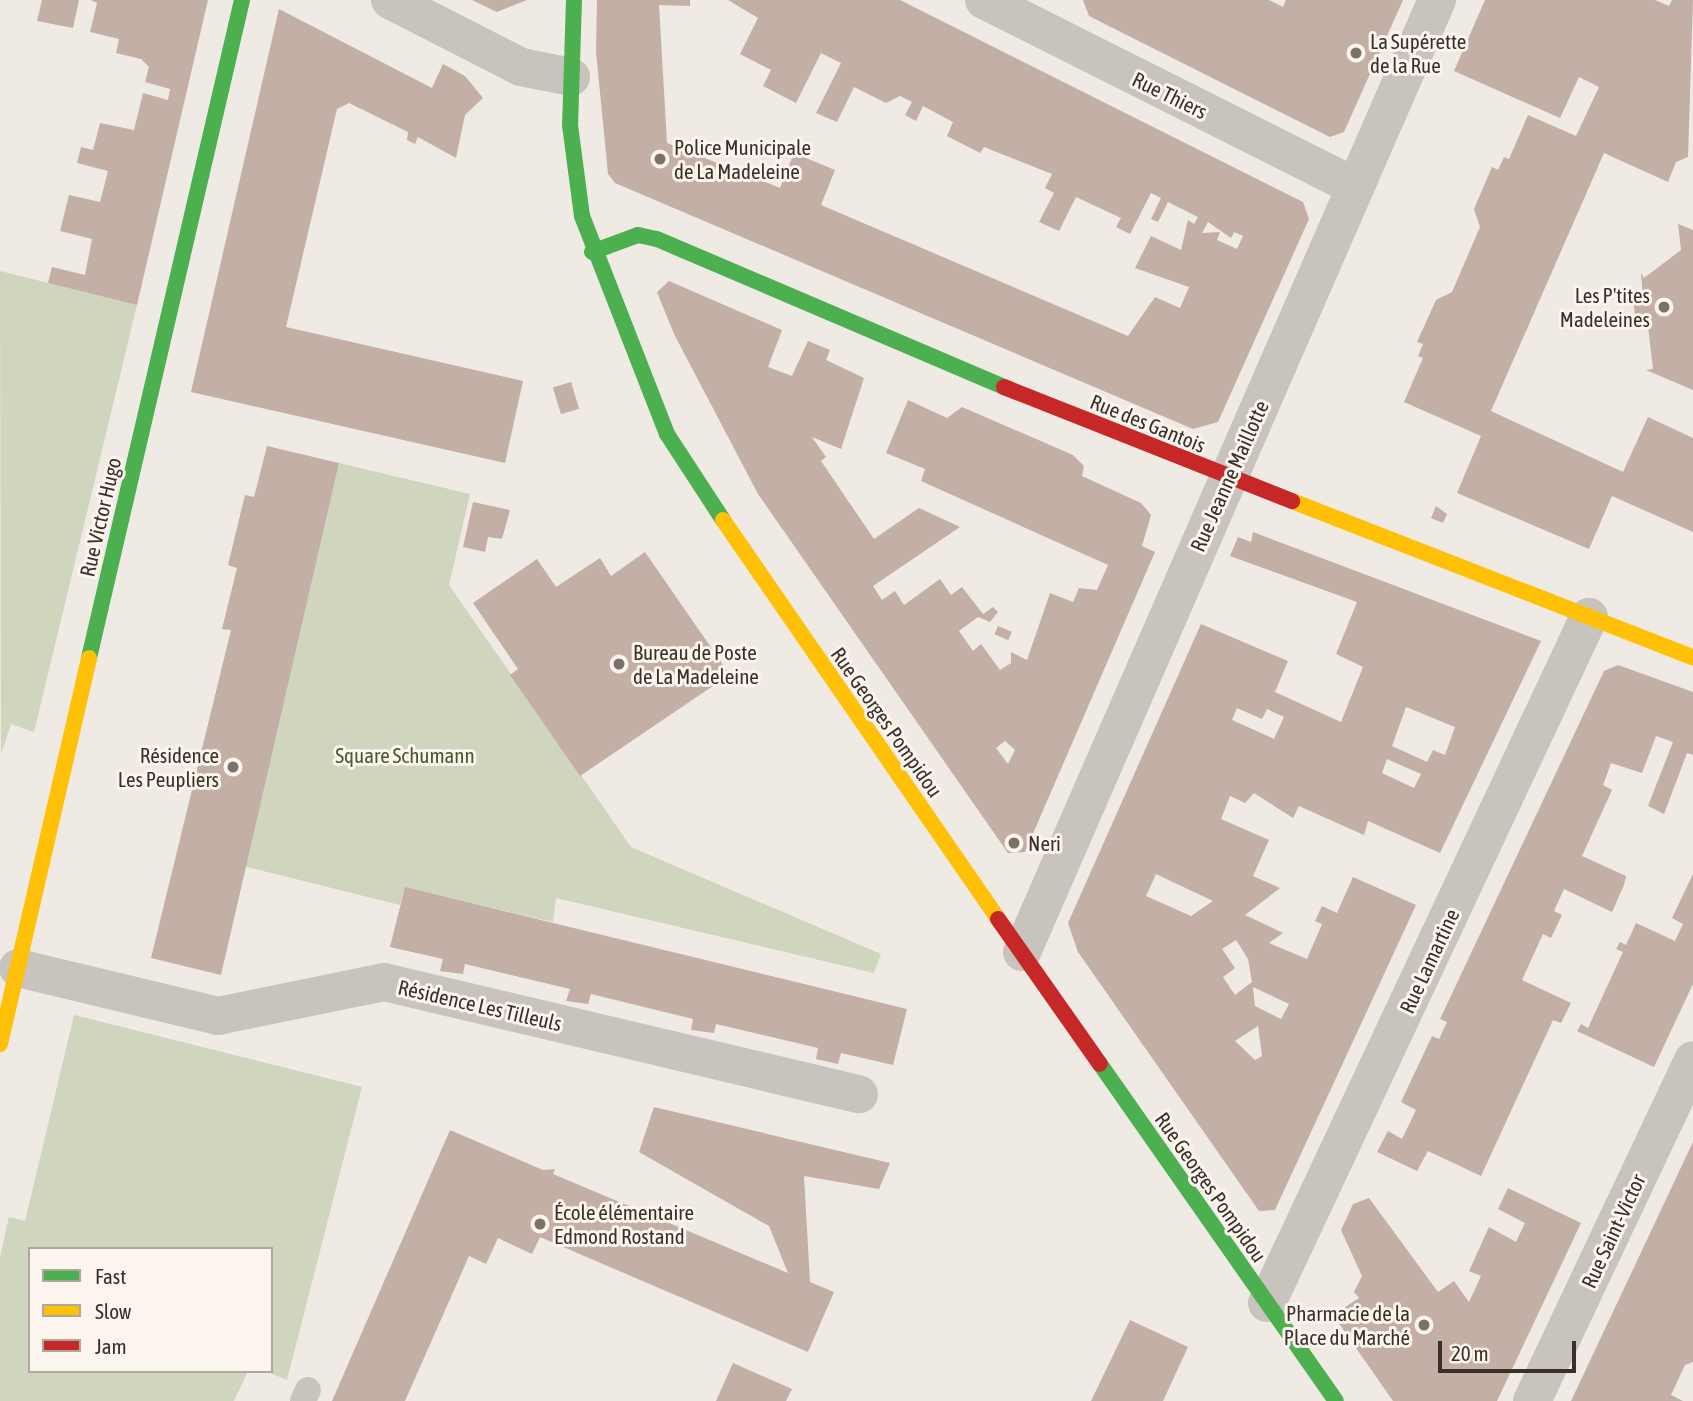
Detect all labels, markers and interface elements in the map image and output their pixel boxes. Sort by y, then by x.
place label: La Supérette de la Rue [1370,28,1466,78]
marker: La Supérette de la Rue [1348,45,1364,61]
street label: Rue Thiers [1129,66,1211,124]
place label: Police Municipale de La Madeleine [674,134,811,184]
marker: Police Municipale de La Madeleine [652,151,668,167]
place label: Les P'tites Madeleines [1560,282,1650,332]
marker: Les P'tites Madeleines [1656,299,1672,315]
street label: Rue des Gantois [1087,388,1209,458]
street label: Rue Jeanne Maillotte [1184,397,1274,555]
street label: Rue Victor Hugo [74,455,126,579]
place label: Bureau de Poste de La Madeleine [633,639,759,689]
street label: Rue Georges Pompidou [826,642,948,802]
marker: Bureau de Poste de La Madeleine [611,656,627,672]
place label: Résidence Les Peupliers [118,742,219,792]
park label: Square Schumann [335,742,475,768]
marker: Résidence Les Peupliers [225,759,241,775]
place label: Neri [1028,830,1061,856]
marker: Neri [1006,835,1022,851]
street label: Rue Lamartine [1394,905,1464,1017]
street label: Résidence Les Tilleuls [396,974,564,1036]
street label: Rue Georges Pompidou [1150,1107,1272,1267]
street label: Rue Saint-Victor [1576,1170,1650,1292]
place label: École élémentaire Edmond Rostand [554,1199,694,1249]
marker: École élémentaire Edmond Rostand [532,1216,548,1232]
legend [28,1247,273,1373]
text: Fast [95,1264,126,1288]
text: Slow [95,1299,131,1323]
place label: Pharmacie de la Place du Marché [1284,1300,1410,1350]
marker: Pharmacie de la Place du Marché [1416,1317,1432,1333]
scale bar [1441,1328,1579,1372]
text: Jam [95,1334,127,1358]
text: 20 m [1451,1341,1489,1365]

